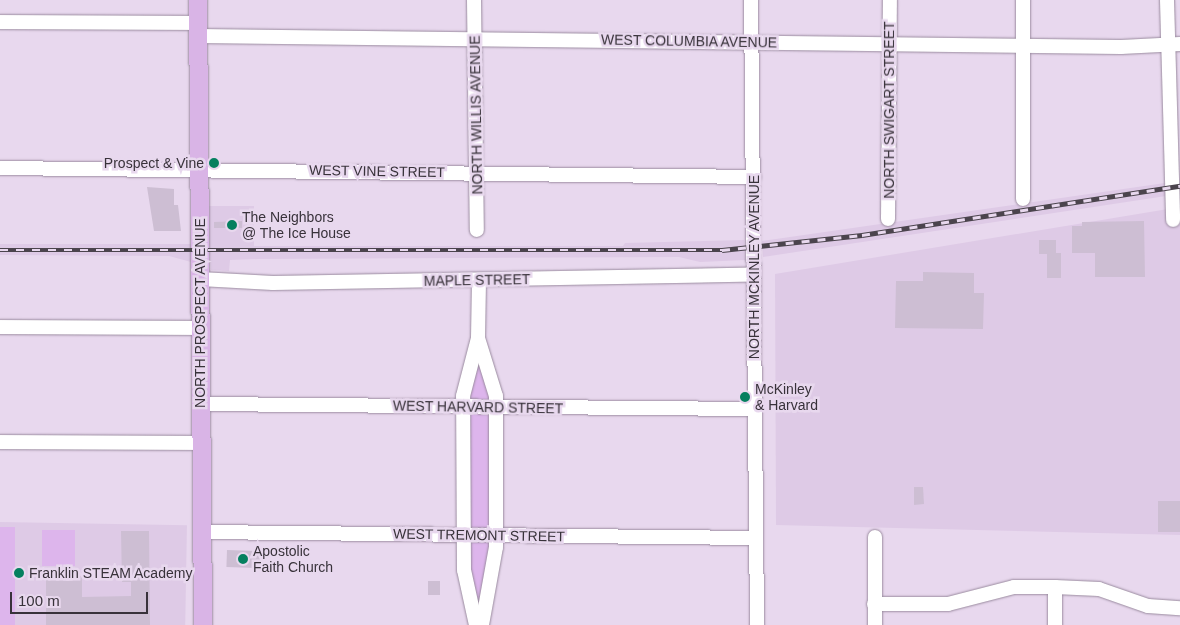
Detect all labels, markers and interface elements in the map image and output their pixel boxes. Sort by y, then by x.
street label: NORTH SWIGART STREET [881,21,897,199]
street label: WEST COLUMBIA AVENUE [600,31,778,51]
street label: NORTH WILLIS AVENUE [466,35,486,195]
place label: Prospect & Vine [104,155,204,171]
marker: Prospect & Vine [208,157,220,169]
street label: WEST VINE STREET [309,161,445,181]
street label: NORTH MCKINLEY AVENUE [746,174,762,360]
place label: The Neighbors @ The Ice House [242,209,351,242]
street label: NORTH PROSPECT AVENUE [192,218,208,408]
marker: The Neighbors @ The Ice House [226,219,238,231]
street label: MAPLE STREET [424,271,530,289]
place label: McKinley & Harvard [755,381,818,414]
marker: McKinley & Harvard [739,391,751,403]
street label: WEST HARVARD STREET [393,397,563,417]
street label: WEST TREMONT STREET [393,525,565,545]
place label: Apostolic Faith Church [253,543,333,576]
marker: Apostolic Faith Church [237,553,249,565]
place label: Franklin STEAM Academy [29,565,193,581]
marker: Franklin STEAM Academy [13,567,25,579]
scale bar [12,582,150,614]
text: 100 m [18,592,60,609]

